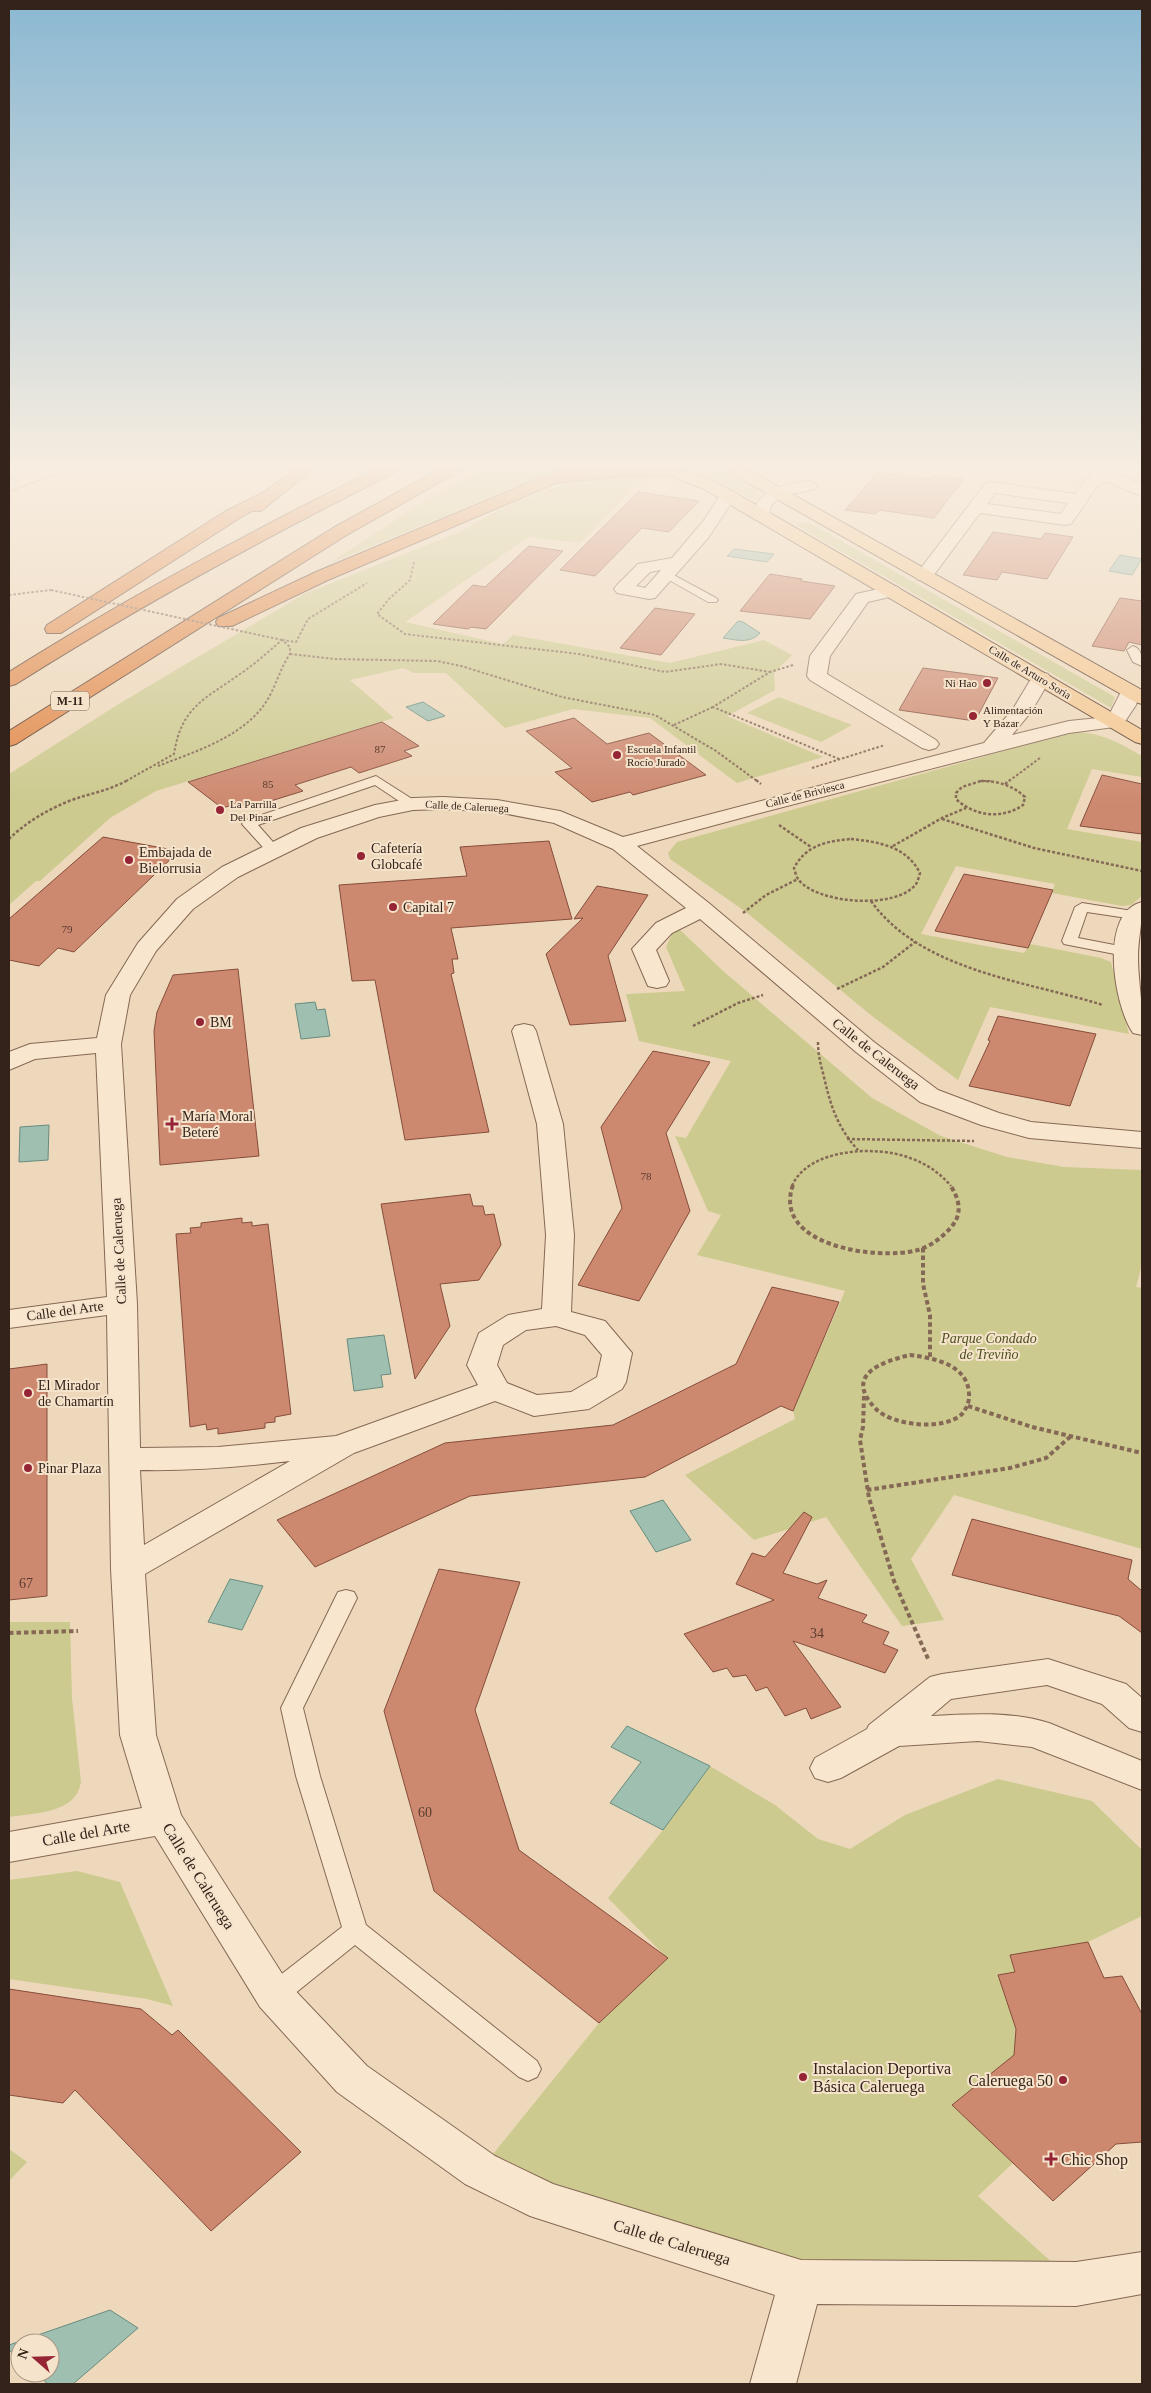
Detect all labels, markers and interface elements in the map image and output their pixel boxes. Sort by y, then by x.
street label: Calle de Arturo Soria [987,643,1073,701]
place label: Ni Hao [945,677,977,689]
marker: Ni Hao [981,677,993,689]
road number: M-11 [51,691,89,710]
place label: Alimentación Y Bazar [983,704,1043,729]
marker: Alimentación Y Bazar [967,710,979,722]
house number: 87 [375,743,386,755]
place label: Escuela Infantil Rocío Jurado [627,743,696,768]
marker: Escuela Infantil Rocío Jurado [611,749,623,761]
house number: 85 [263,778,274,790]
street label: Calle de Briviesca [764,778,846,810]
place label: La Parrilla Del Pinar [230,798,277,823]
street label: Calle de Caleruega [425,798,509,814]
marker: La Parrilla Del Pinar [214,804,226,816]
place label: Cafetería Globcafé [371,841,423,872]
place label: Embajada de Bielorrusia [139,845,212,876]
marker: Cafetería Globcafé [355,850,367,862]
marker: Embajada de Bielorrusia [123,854,135,866]
place label: Capital 7 [403,900,454,915]
marker: Capital 7 [387,901,399,913]
house number: 79 [62,923,73,935]
place label: BM [210,1015,232,1030]
street label: Calle de Caleruega [829,1015,923,1093]
marker: BM [194,1016,206,1028]
place label: María Moral Beteré [182,1109,253,1140]
marker: María Moral Beteré [166,1118,178,1130]
house number: 78 [641,1170,652,1182]
street label: Calle de Caleruega [109,1197,129,1305]
street label: Calle del Arte [25,1298,105,1324]
park label: Parque Condado de Treviño [940,1331,1037,1362]
place label: El Mirador de Chamartín [38,1378,114,1409]
marker: El Mirador de Chamartín [22,1387,34,1399]
place label: Pinar Plaza [38,1461,102,1476]
marker: Pinar Plaza [22,1462,34,1474]
house number: 67 [19,1576,33,1591]
house number: 34 [810,1626,824,1641]
house number: 60 [418,1805,432,1820]
street label: Calle del Arte [41,1817,131,1849]
street label: Calle de Caleruega [159,1820,238,1933]
place label: Instalacion Deportiva Básica Caleruega [813,2060,951,2096]
marker: Instalacion Deportiva Básica Caleruega [797,2071,809,2083]
place label: Caleruega 50 [968,2072,1053,2090]
marker: Caleruega 50 [1057,2074,1069,2086]
place label: Chic Shop [1061,2151,1128,2169]
marker: Chic Shop [1045,2153,1057,2165]
street label: Calle de Caleruega [611,2216,733,2269]
north arrow [10,2333,60,2383]
text: N [14,2346,32,2361]

